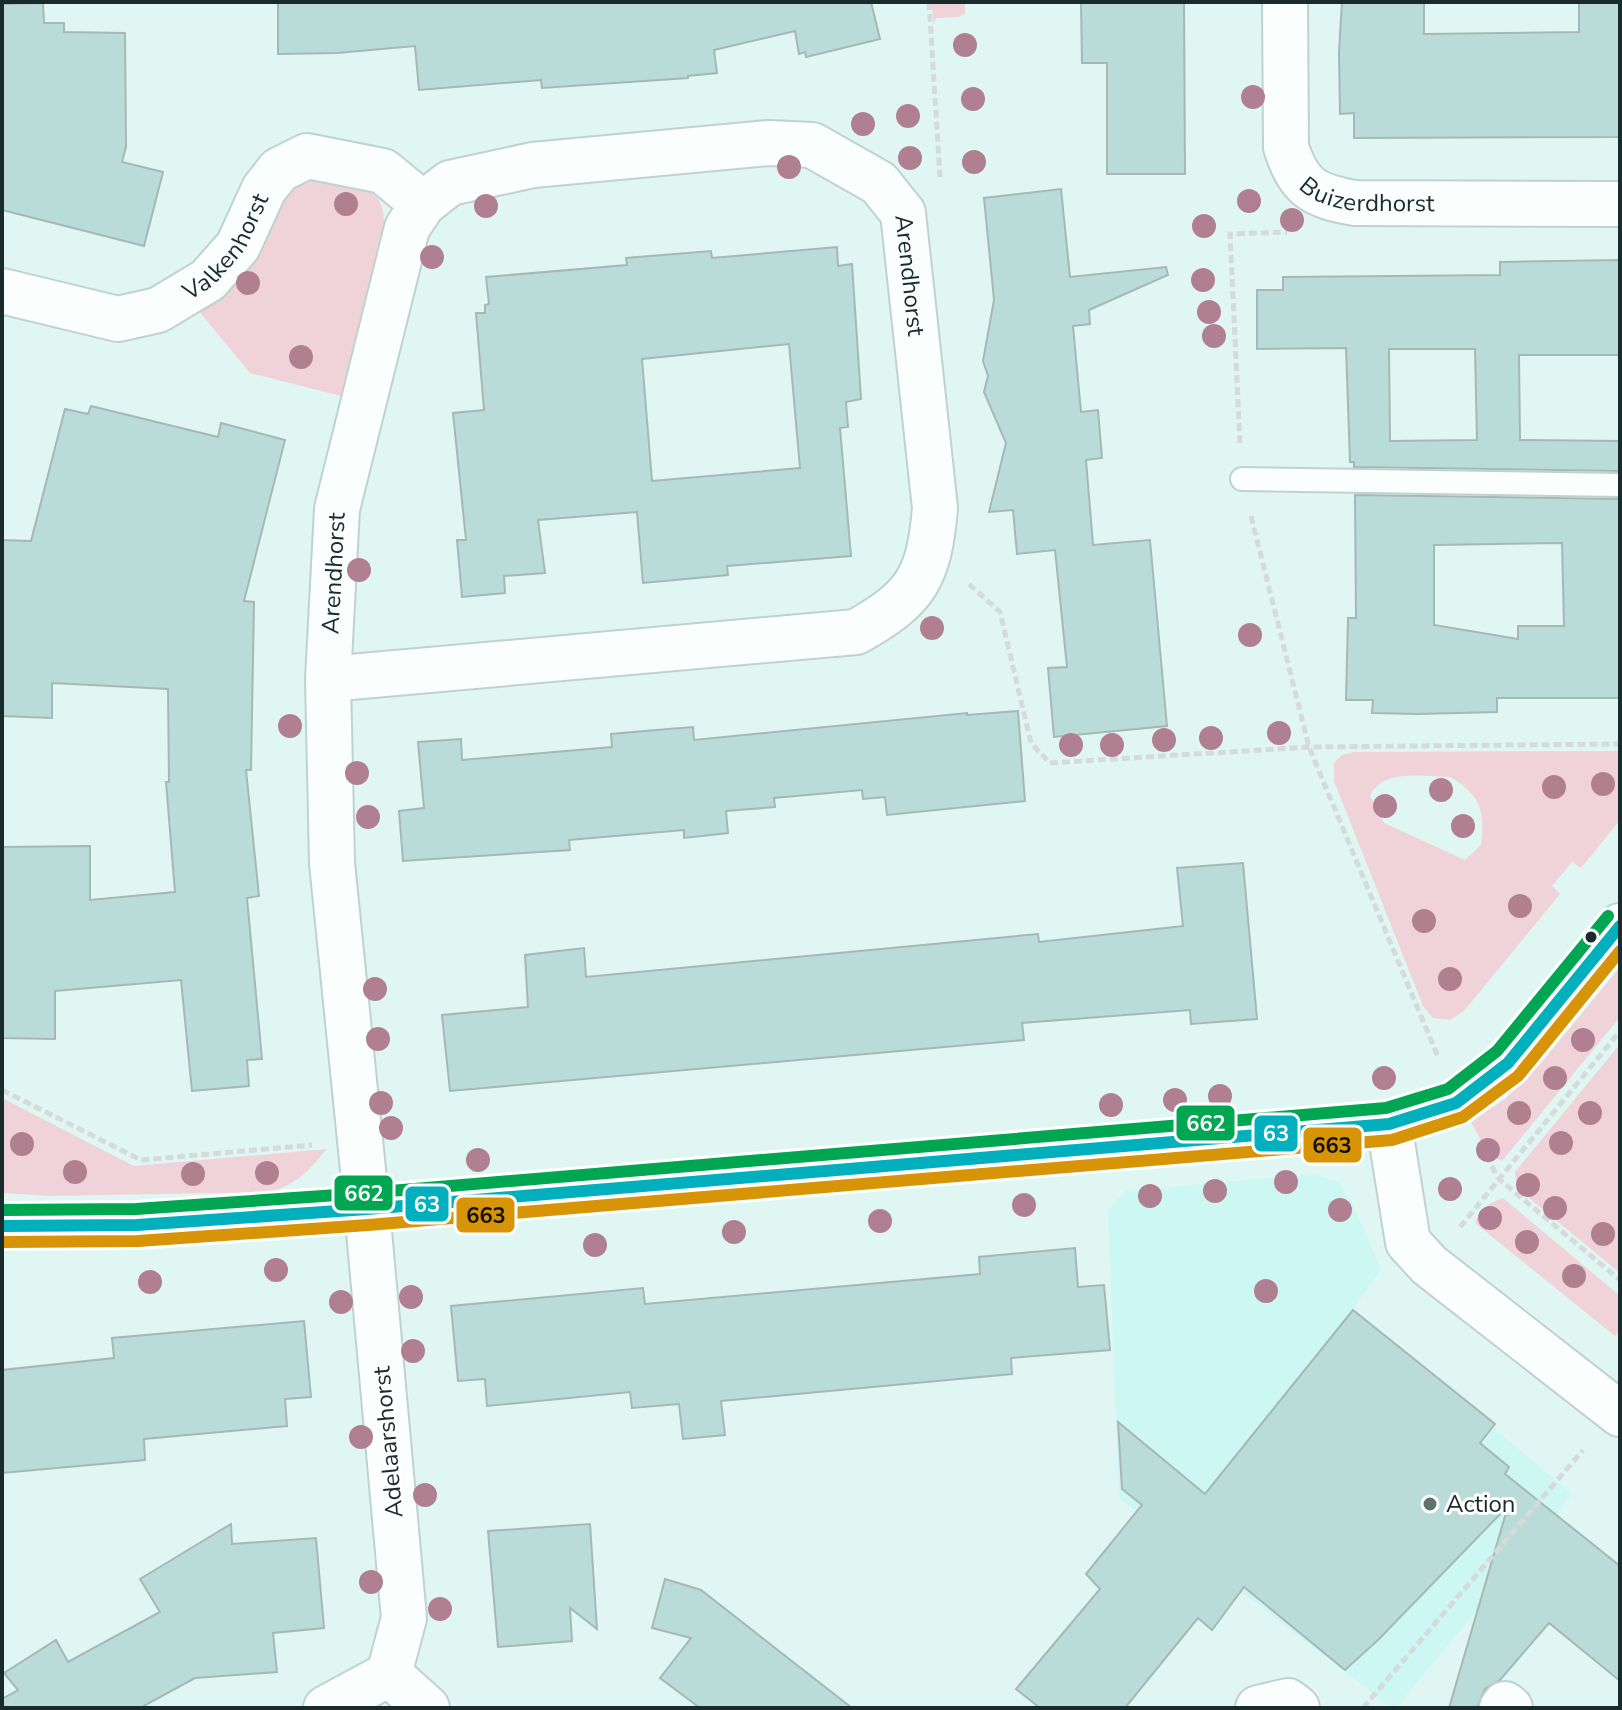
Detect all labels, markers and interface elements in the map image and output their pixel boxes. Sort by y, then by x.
street label: Buizerdhorst [1293,169,1435,219]
street label: Valkenhorst [176,188,276,308]
street label: Arendhorst [887,213,932,338]
street label: Arendhorst [314,511,353,635]
unlabelled marker [1583,929,1599,945]
line badge: 662 [1175,1104,1236,1142]
text: 662 [1186,1109,1226,1139]
line badge: 63 [1253,1114,1299,1153]
text: 63 [1263,1119,1289,1149]
line badge: 663 [1302,1126,1363,1164]
text: 663 [1312,1131,1352,1161]
line badge: 662 [333,1174,394,1212]
text: 662 [344,1179,384,1209]
line badge: 63 [404,1185,450,1223]
text: 63 [414,1190,440,1220]
line badge: 663 [455,1196,516,1234]
text: 663 [466,1201,506,1231]
street label: Adelaarshorst [365,1364,411,1519]
place label: Action [1446,1488,1515,1520]
marker: Action [1421,1495,1439,1513]

